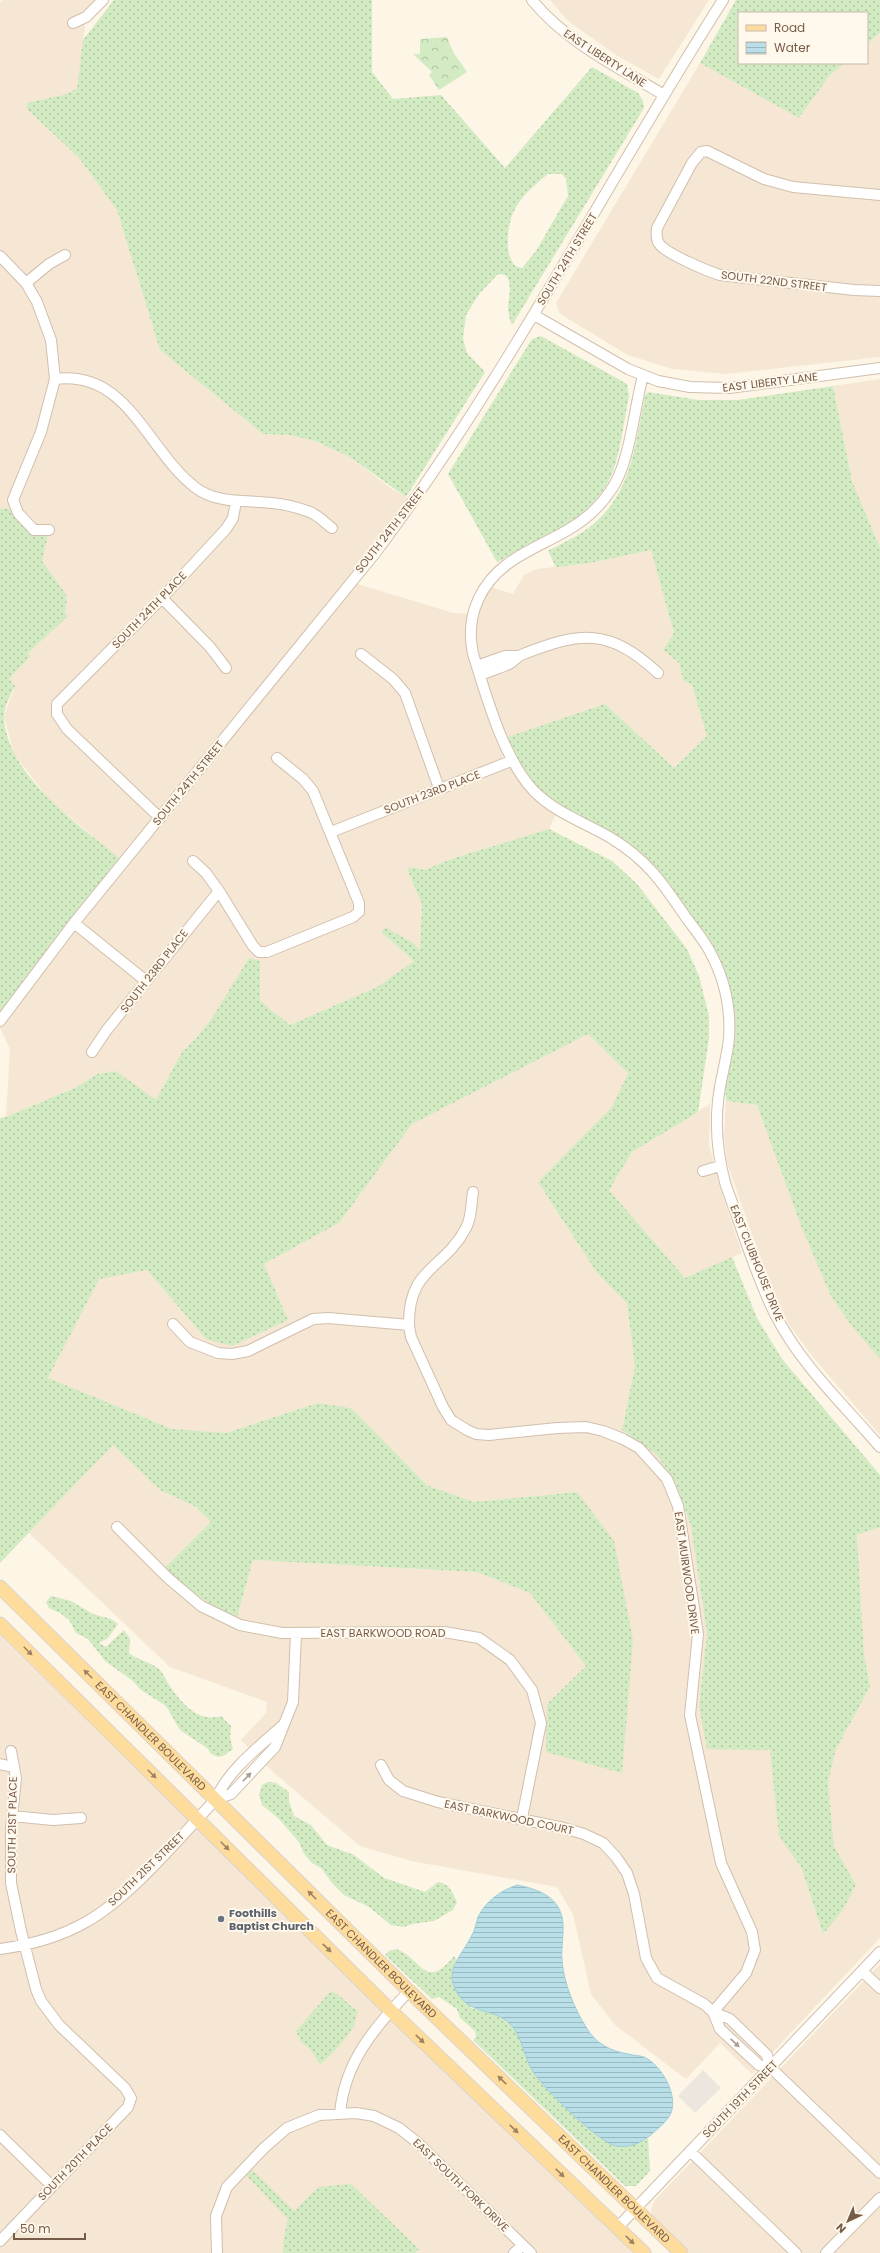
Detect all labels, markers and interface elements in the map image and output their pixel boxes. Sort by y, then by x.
legend [738,12,868,64]
text: Road [774,19,805,36]
street label: EAST LIBERTY LANE [560,25,650,91]
text: Water [774,39,811,56]
street label: SOUTH 24TH STREET [533,210,601,308]
street label: SOUTH 22ND STREET [720,267,828,295]
street label: EAST LIBERTY LANE [721,368,819,396]
street label: SOUTH 24TH STREET [351,484,429,576]
street label: SOUTH 24TH PLACE [108,568,190,652]
street label: SOUTH 24TH STREET [149,737,227,829]
street label: SOUTH 23RD PLACE [382,766,482,818]
street label: SOUTH 23RD PLACE [116,926,192,1016]
street label: EAST CLUBHOUSE DRIVE [726,1202,788,1324]
street label: EAST MUIRWOOD DRIVE [670,1511,704,1635]
street label: EAST BARKWOOD ROAD [320,1625,446,1641]
one-way arrow [23,1647,33,1656]
one-way arrow [83,1670,93,1679]
street label: EAST CHANDLER BOULEVARD [92,1678,210,1795]
one-way arrow [147,1769,157,1779]
one-way arrow [243,1772,252,1782]
street label: SOUTH 21ST PLACE [3,1776,21,1874]
street label: EAST BARKWOOD COURT [443,1795,575,1839]
street label: SOUTH 21ST STREET [104,1828,188,1910]
one-way arrow [220,1842,230,1851]
one-way arrow [307,1890,317,1900]
place label: Foothills Baptist Church [229,1905,314,1934]
street label: EAST CHANDLER BOULEVARD [322,1905,441,2022]
marker: Foothills Baptist Church [216,1914,226,1924]
one-way arrow [322,1943,332,1953]
one-way arrow [415,2034,425,2044]
one-way arrow [730,2038,740,2048]
street label: SOUTH 19TH STREET [699,2057,781,2141]
one-way arrow [497,2076,507,2085]
street label: SOUTH 20TH PLACE [34,2120,116,2204]
one-way arrow [509,2124,519,2134]
street label: EAST CHANDLER BOULEVARD [555,2131,674,2247]
street label: EAST SOUTH FORK DRIVE [409,2135,513,2235]
one-way arrow [555,2168,565,2178]
north arrow [828,2201,868,2241]
scale bar [14,2215,85,2241]
text: 50 m [20,2220,51,2237]
text: N [833,2220,850,2237]
one-way arrow [625,2236,635,2245]

